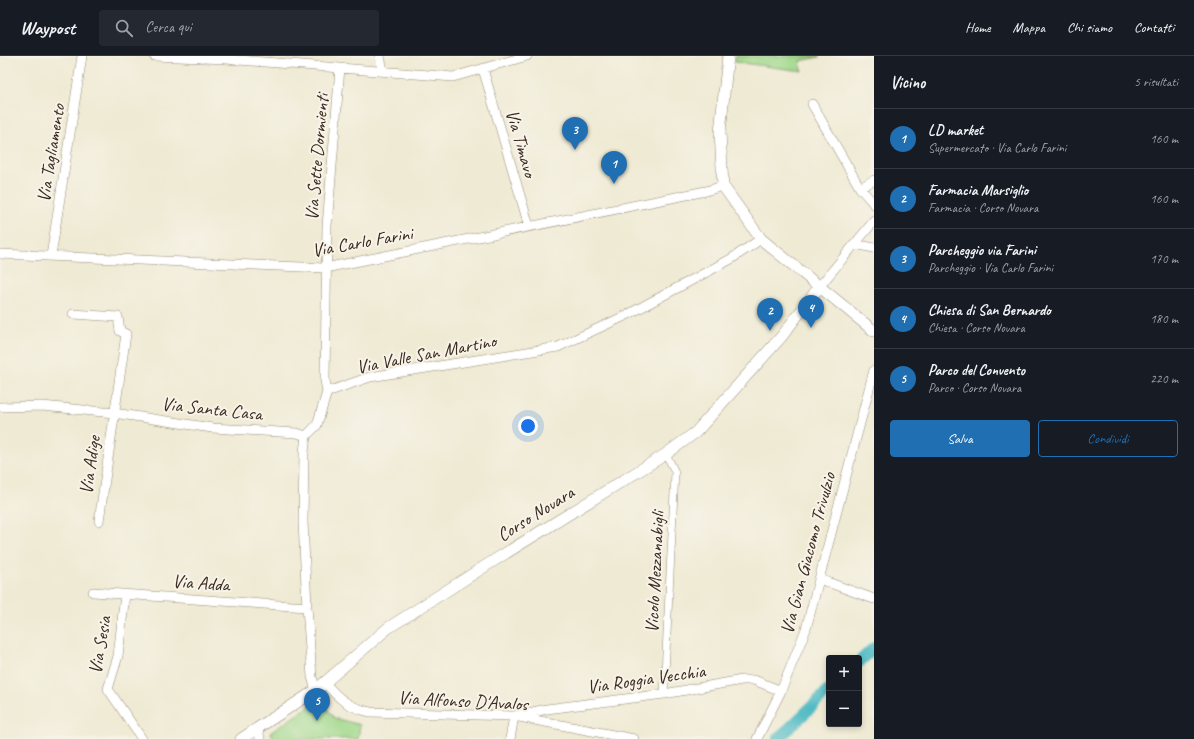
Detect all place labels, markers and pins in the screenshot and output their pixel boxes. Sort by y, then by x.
pin: 3 [562,117,588,150]
pin: 1 [601,151,627,184]
pin: 4 [798,295,824,328]
pin: 2 [757,298,783,331]
pin: 5 [304,688,330,721]

